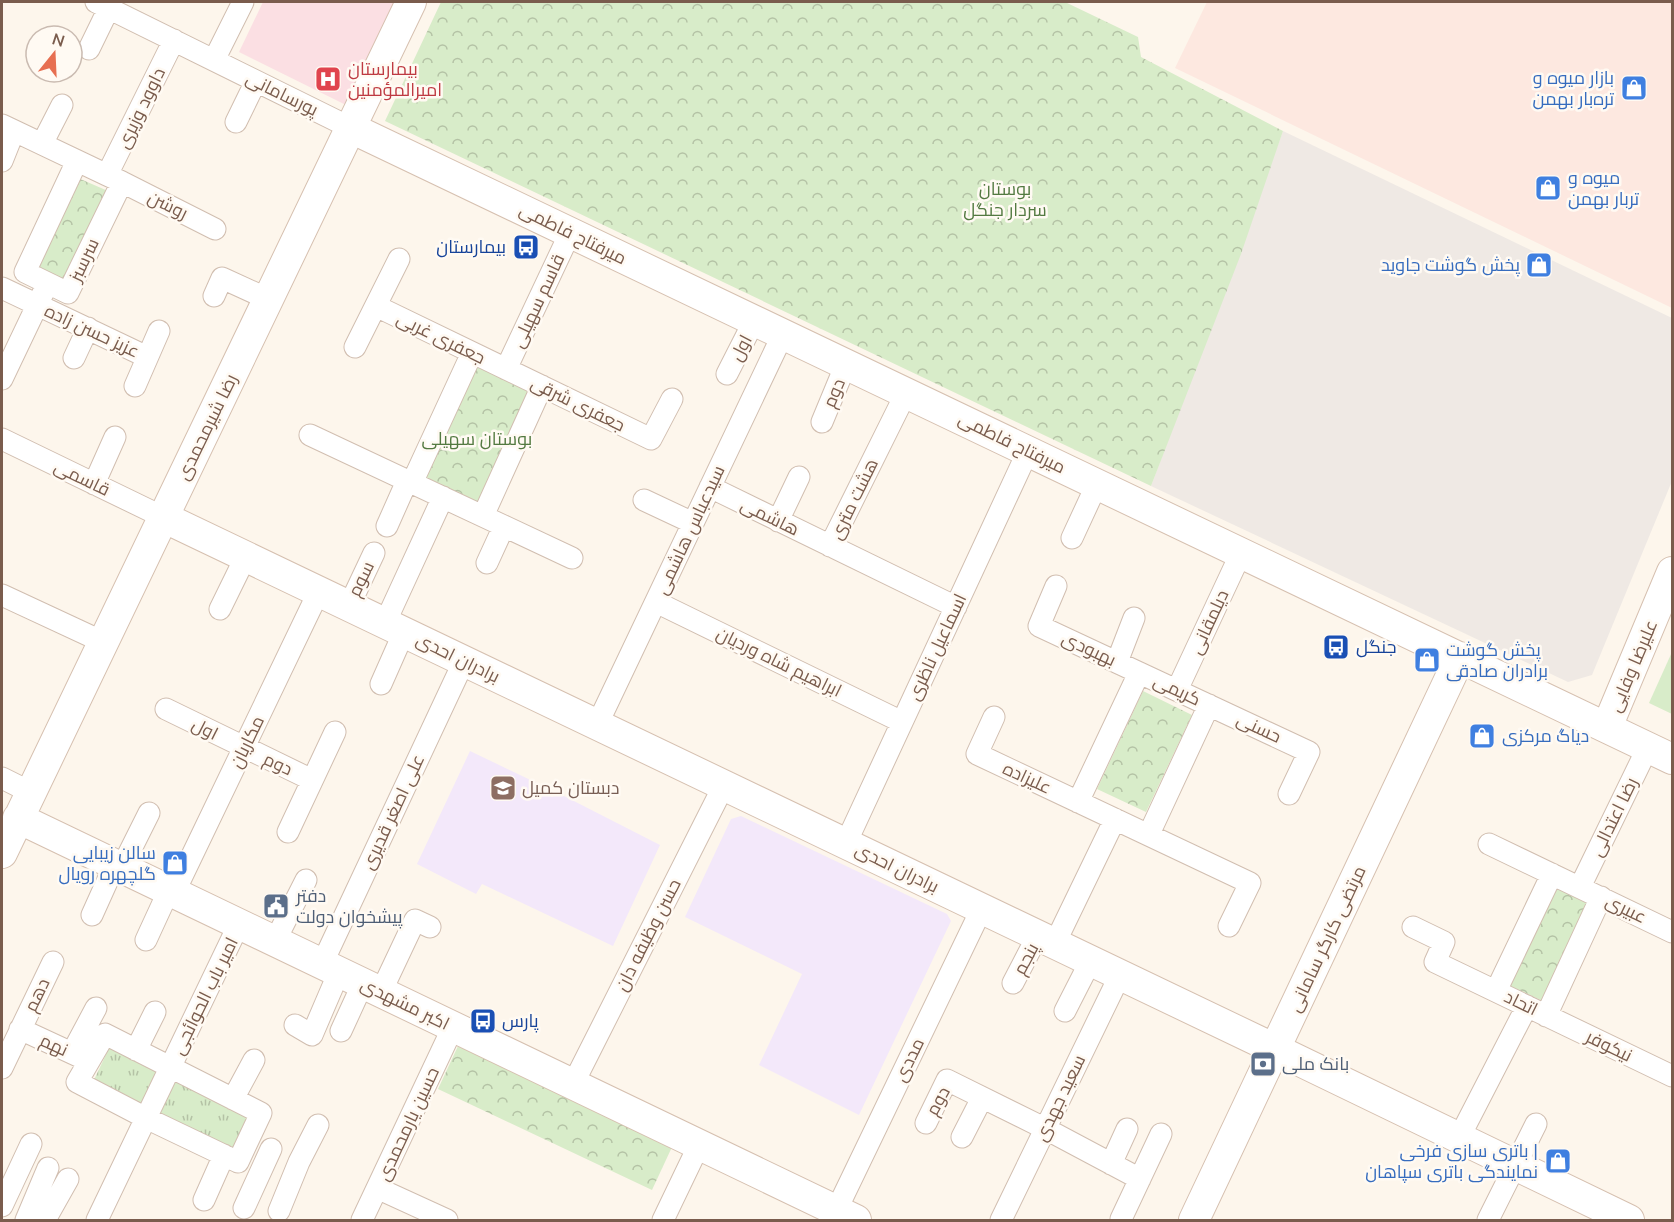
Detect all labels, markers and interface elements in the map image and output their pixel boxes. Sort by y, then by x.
north arrow [24,24,84,84]
text: N [49,28,67,53]
place label: بیمارستان امیرالمؤمنین [348,57,442,102]
street label: داوود وزیری [111,63,171,153]
hospital icon: بیمارستان امیرالمؤمنین [313,64,343,94]
street label: پورسامانی [242,66,322,122]
place label: بازار میوه و تره‌بار بهمن [1532,66,1614,111]
shop icon: بازار میوه و تره‌بار بهمن [1619,73,1649,103]
place label: میوه و تربار بهمن [1568,166,1639,211]
shop icon: میوه و تربار بهمن [1533,173,1563,203]
park label: بوستان سردار جنگل [963,177,1047,222]
street label: روشن [144,185,192,225]
street label: میرفتاح فاطمی [515,198,631,270]
bus stop icon: بیمارستان [511,232,541,262]
street label: سرسبز [63,234,105,287]
place label: بیمارستان [436,235,506,259]
street label: قاسم سهیلی [506,250,570,352]
shop icon: پخش گوشت جاوید [1524,250,1554,280]
place label: پخش گوشت جاوید [1381,253,1520,277]
street label: عزیز حسن زاده [41,299,143,363]
street label: جعفری غربی [393,306,489,370]
street label: اول [724,331,758,365]
street label: رضا شیرمحمدی [171,370,243,484]
street label: جعفری شرقی [527,371,629,437]
street label: دوم [817,375,851,411]
street label: میرفتاح فاطمی [954,407,1070,479]
park label: بوستان سهیلی [422,427,532,451]
street label: قاسمی [50,454,114,502]
street label: هشت متری [824,454,884,544]
street label: سیدعباس هاشمی [650,461,730,599]
street label: هاشمی [737,492,803,542]
street label: سوم [342,557,380,601]
street label: دیلمقانی [1184,586,1234,658]
street label: اسماعیل ناظری [902,590,972,704]
street label: علیرضا وفایی [1603,616,1663,716]
street label: ابراهیم شاه وردیان [712,621,846,703]
street label: بهبودی [1058,626,1120,672]
street label: برادران احدی [412,627,504,689]
bus stop icon: جنگل [1321,632,1351,662]
place label: جنگل [1356,635,1397,659]
place label: پخش گوشت برادران صادقی [1446,638,1548,683]
shop icon: پخش گوشت برادران صادقی [1412,645,1442,675]
street label: کریمی [1149,669,1205,711]
street label: حسنی [1233,707,1285,749]
street label: اول [188,712,222,746]
street label: مکاریان [224,712,270,772]
shop icon: دیاگ مرکزی [1467,721,1497,751]
place label: دیاگ مرکزی [1502,724,1589,748]
street label: دوم [259,747,297,781]
street label: علی اصغر قدیری [356,750,430,874]
street label: علیزاده [999,756,1055,800]
school or university icon: دبستان کمیل [488,773,518,803]
street label: رضا اعتدالی [1584,773,1644,861]
place label: دبستان کمیل [522,776,619,800]
street label: برادران احدی [851,837,943,899]
place label: سالن زیبایی گلچهره رویال [58,841,156,886]
shop icon: سالن زیبایی گلچهره رویال [160,848,190,878]
street label: مرتضی کارگر سامانی [1283,862,1371,1016]
street label: حسن وظیفه دان [609,875,687,995]
place label: دفتر پیشخوان دولت [295,884,403,929]
street label: عبیری [1602,889,1650,929]
public building icon: دفتر پیشخوان دولت [261,891,291,921]
street label: امیر باب الحوائجی [166,933,244,1059]
street label: پنجم [1008,939,1044,979]
street label: اکبر مشهدی [357,972,453,1036]
street label: دهم [19,974,55,1016]
street label: اتحاد [1500,985,1542,1021]
bus stop icon: پارس [468,1006,498,1036]
place label: پارس [502,1009,539,1033]
street label: نیکوفر [1581,1024,1636,1067]
street label: نهم [36,1028,72,1062]
street label: مددی [888,1034,930,1086]
bank icon: بانک ملی [1248,1049,1278,1079]
street label: سعید جهدی [1029,1051,1091,1145]
place label: بانک ملی [1282,1052,1349,1076]
street label: حسین یارمحمدی [371,1063,445,1185]
street label: دوم [920,1082,956,1120]
place label: باتری سازی فرخی | نمایندگی باتری سپاهان [1365,1139,1538,1184]
shop icon: باتری سازی فرخی | نمایندگی باتری سپاهان [1543,1146,1573,1176]

